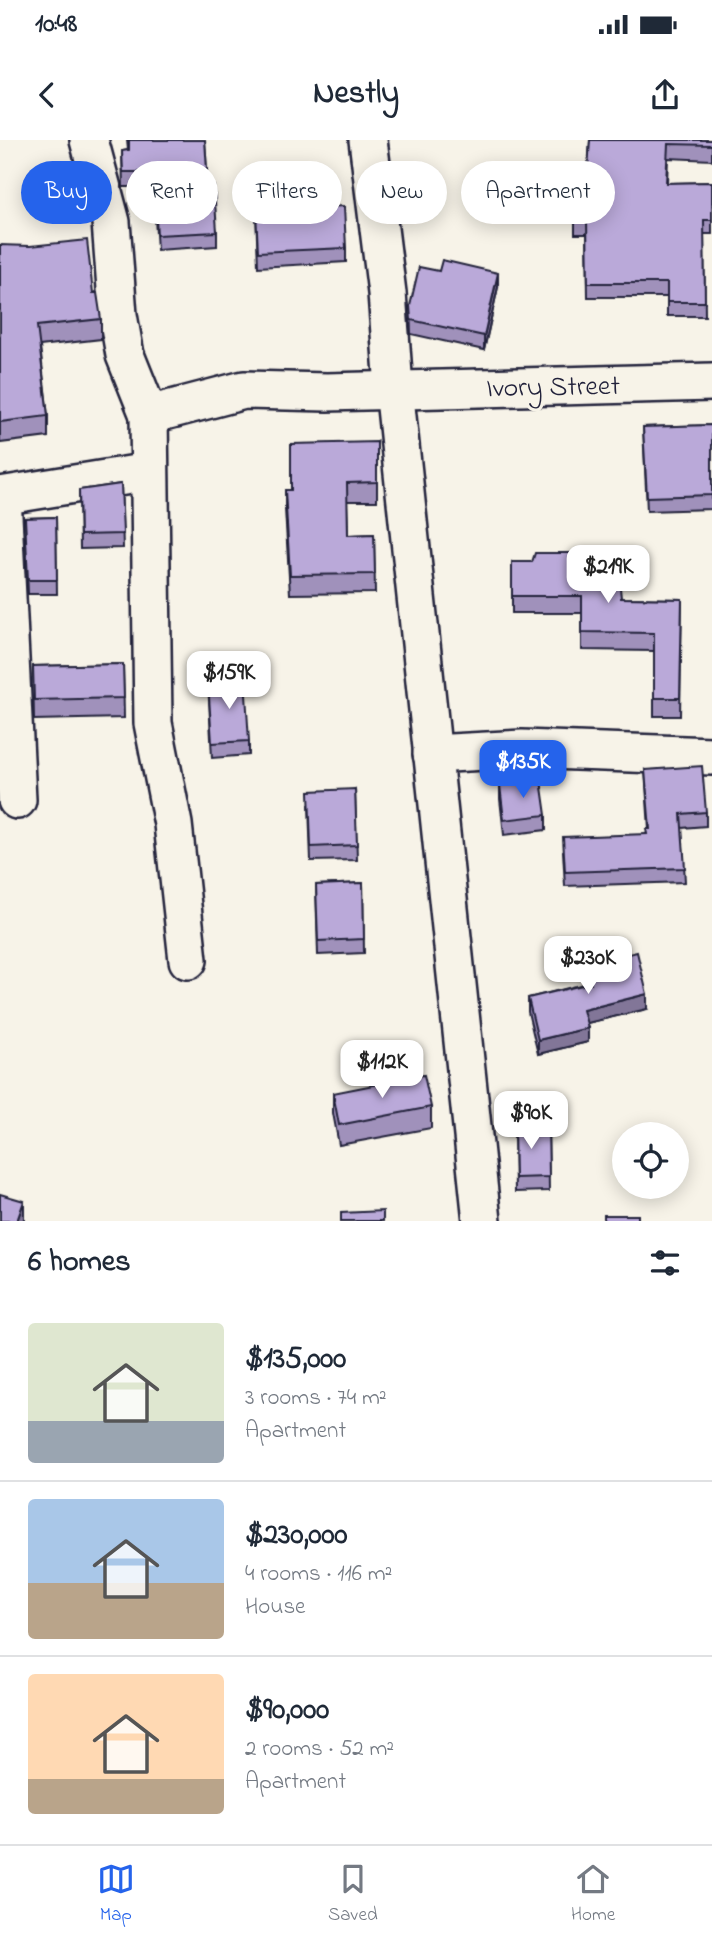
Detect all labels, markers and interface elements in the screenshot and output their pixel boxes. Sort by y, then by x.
text: 10:48 [35,6,77,44]
text: Nestly [313,71,399,118]
icon: back [28,76,66,114]
icon: share [646,76,684,114]
chip: Buy [21,161,112,224]
chip: Rent [126,161,218,224]
chip: Filters [232,161,342,224]
chip: New [356,161,447,224]
chip: Apartment [461,161,615,224]
street label: Ivory Street [486,367,620,410]
pin: $219K [559,546,657,605]
text: $219K [583,551,633,584]
pin: $159K [180,652,278,711]
text: $159K [203,657,255,690]
pin: $135K [474,740,572,800]
text: $135K [495,746,551,779]
pin: $230K [539,936,637,996]
text: $230K [560,942,616,975]
pin: $112K [333,1040,431,1100]
text: $112K [356,1046,408,1079]
pin: $90K [490,1091,572,1151]
text: $90K [510,1097,552,1130]
map controls [612,1122,689,1199]
button: locate [612,1122,689,1199]
text: 6 homes [28,1241,131,1285]
icon: filters [646,1244,684,1282]
text: $135,000 [245,1338,346,1382]
icon: home [84,1351,168,1435]
text: 3 rooms · 74 m² [245,1382,387,1415]
text: Apartment [245,1415,346,1448]
text: $230,000 [245,1514,347,1558]
icon: home [84,1527,168,1611]
text: 4 rooms · 116 m² [245,1558,392,1591]
text: House [245,1591,305,1624]
text: $90,000 [245,1689,329,1733]
icon: home [84,1702,168,1786]
text: 2 rooms · 52 m² [245,1733,394,1766]
text: Apartment [245,1766,346,1799]
tab: Map [97,1860,135,1929]
tab: Saved [328,1860,378,1929]
tab: Home [571,1860,615,1929]

